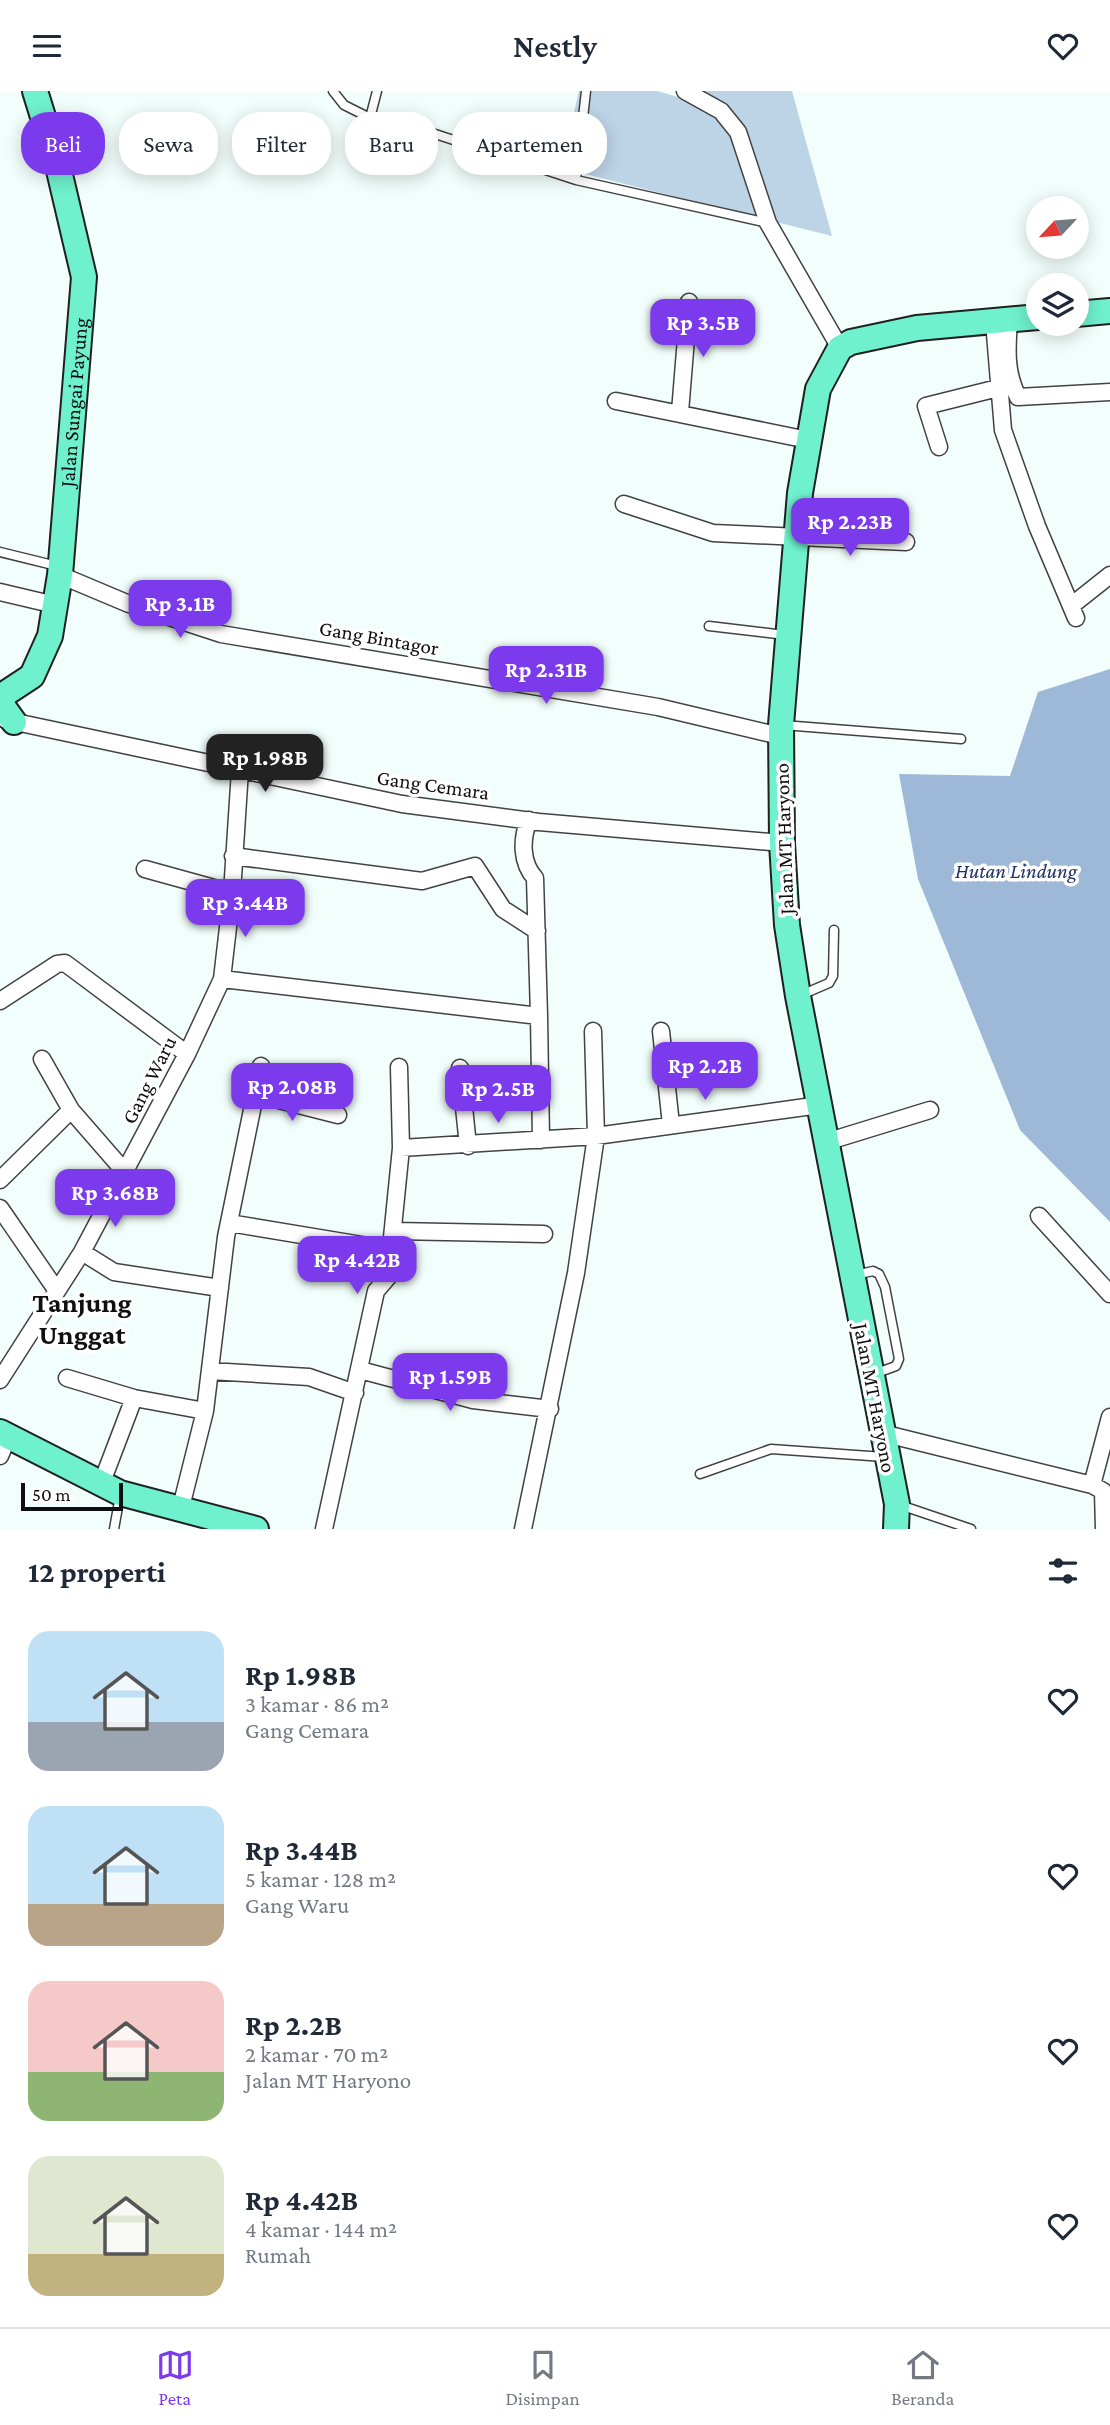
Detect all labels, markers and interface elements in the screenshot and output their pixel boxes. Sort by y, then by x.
icon: menu [28,27,66,65]
icon: heart [1044,27,1082,65]
text: Nestly [513,28,597,64]
chip: Beli [21,112,105,175]
chip: Sewa [119,112,218,175]
chip: Filter [232,112,331,175]
chip: Baru [345,112,438,175]
chip: Apartemen [452,112,607,175]
north arrow [1026,196,1088,259]
map controls [1026,196,1089,336]
button: layers [1026,273,1089,336]
pin: Rp 3.5B [638,299,768,359]
text: Rp 3.5B [666,309,740,335]
street label: Jalan Sungai Payung [55,317,93,490]
pin: Rp 2.23B [778,498,922,558]
text: Rp 2.23B [807,508,893,534]
pin: Rp 3.1B [115,581,245,640]
text: Rp 3.1B [145,590,215,616]
street label: Gang Bintagor [317,616,441,660]
pin: Rp 2.31B [474,647,618,706]
text: Rp 2.31B [505,656,587,682]
pin: Rp 1.98B [193,735,337,794]
text: Rp 1.98B [222,744,308,770]
street label: Jalan MT Haryono [769,763,799,917]
street label: Gang Cemara [375,765,491,805]
park label: Hutan Lindung [955,859,1078,883]
pin: Rp 3.44B [173,879,317,939]
text: Rp 3.44B [202,889,288,915]
street label: Gang Waru [117,1032,181,1128]
pin: Rp 2.2B [640,1042,770,1102]
text: Rp 2.2B [668,1052,742,1078]
pin: Rp 2.08B [220,1063,364,1123]
pin: Rp 2.5B [433,1065,563,1125]
text: Rp 2.08B [247,1073,337,1099]
text: Rp 2.5B [461,1075,535,1101]
pin: Rp 3.68B [43,1169,187,1229]
text: Rp 3.68B [71,1179,159,1205]
pin: Rp 4.42B [285,1237,429,1296]
text: Rp 4.42B [314,1246,400,1272]
district label: Tanjung Unggat [32,1287,132,1350]
street label: Jalan MT Haryono [848,1319,901,1475]
pin: Rp 1.59B [378,1353,522,1413]
text: Rp 1.59B [408,1363,492,1389]
scale bar [21,1480,122,1512]
text: 50 m [32,1484,71,1505]
icon: filters [1044,1552,1082,1590]
text: 12 properti [28,1555,166,1588]
text: Rp 1.98B [245,1658,356,1691]
icon: home [84,1659,168,1743]
icon: heart [1044,1682,1082,1720]
text: 3 kamar · 86 m² [245,1691,389,1717]
text: Gang Cemara [245,1717,369,1743]
text: Rp 3.44B [245,1833,358,1866]
icon: home [84,1834,168,1918]
icon: heart [1044,1857,1082,1895]
text: 5 kamar · 128 m² [245,1866,396,1892]
text: Gang Waru [245,1892,349,1918]
text: Rp 2.2B [245,2008,342,2041]
icon: home [84,2009,168,2093]
icon: heart [1044,2032,1082,2070]
text: 2 kamar · 70 m² [245,2041,388,2067]
text: Jalan MT Haryono [245,2067,411,2093]
text: Rp 4.42B [245,2183,358,2216]
icon: home [84,2184,168,2268]
icon: heart [1044,2207,1082,2245]
text: 4 kamar · 144 m² [245,2216,397,2242]
text: Rumah [245,2242,311,2268]
tab: Peta [156,2346,194,2409]
tab: Disimpan [505,2346,580,2409]
tab: Beranda [891,2346,954,2409]

